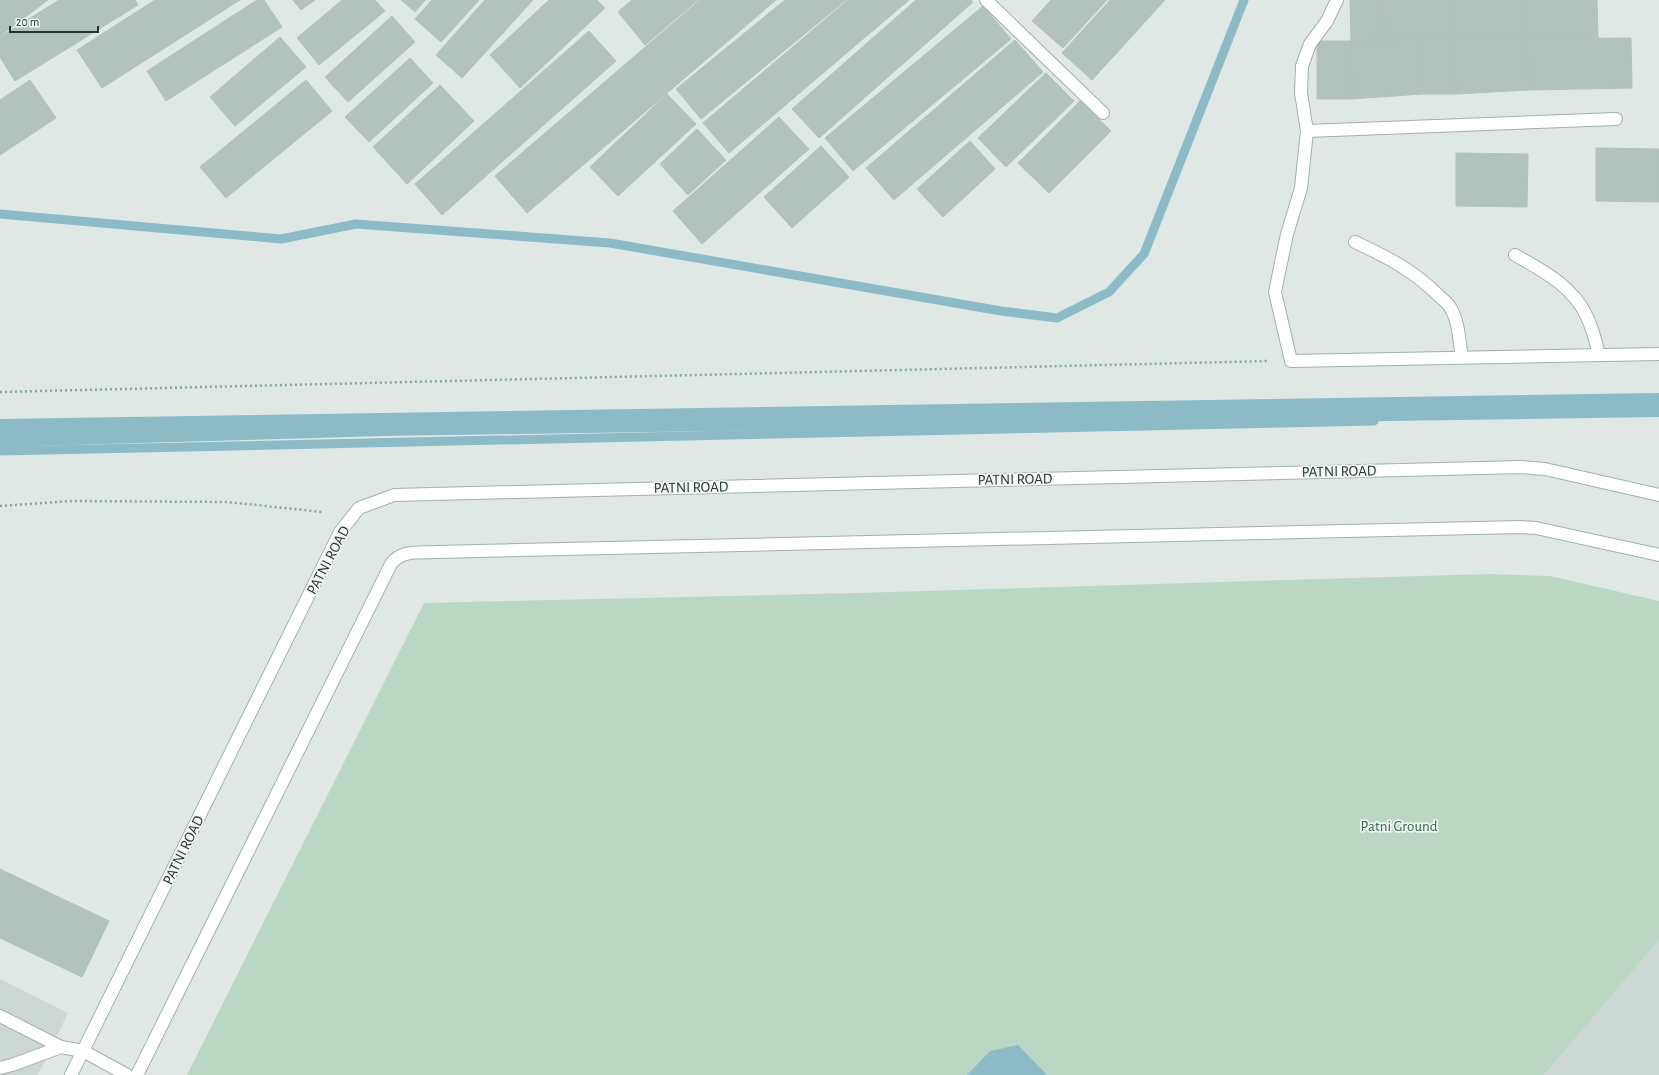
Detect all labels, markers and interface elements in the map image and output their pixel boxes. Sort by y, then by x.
scale bar [10,8,98,34]
text: 20 m [16,16,39,28]
street label: PATNI ROAD [1301,463,1377,480]
street label: PATNI ROAD [977,471,1053,488]
street label: PATNI ROAD [653,479,729,496]
street label: PATNI ROAD [304,523,353,597]
street label: PATNI ROAD [160,813,207,887]
park label: Patni Ground [1361,819,1438,834]

